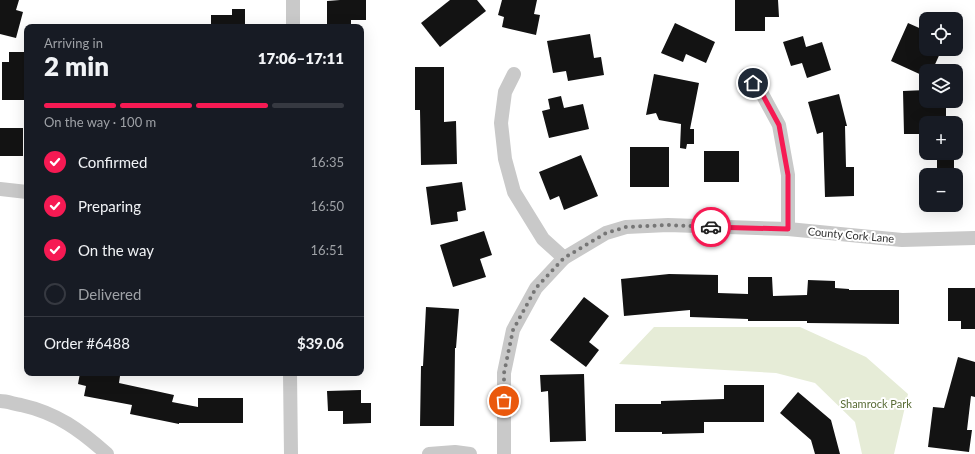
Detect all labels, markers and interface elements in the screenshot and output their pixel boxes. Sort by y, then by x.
map controls [919,12,963,212]
button: locate [919,12,963,56]
text: Arriving in [44,35,103,51]
text: 17:06–17:11 [258,49,344,67]
text: 2 min [44,50,109,82]
button: layers [919,64,963,108]
pin [736,66,770,100]
icon: home [742,72,764,94]
text: On the way · 100 m [44,114,156,130]
button: + [919,116,963,160]
icon: check [44,151,66,173]
text: Confirmed [78,153,147,171]
text: 16:35 [311,154,344,170]
button: − [919,168,963,212]
icon: check [44,195,66,217]
text: Preparing [78,197,141,215]
text: 16:50 [311,198,344,214]
courier [691,207,731,247]
icon: car [700,216,722,238]
street label: County Cork Lane [807,224,895,245]
icon: check [44,239,66,261]
text: On the way [78,241,154,259]
text: 16:51 [311,242,344,258]
text: Delivered [78,285,141,303]
text: Order #6488 [44,334,130,352]
text: $39.06 [297,334,344,352]
pin [487,384,521,418]
icon: bag [493,390,515,412]
park label: Shamrock Park [840,397,912,410]

